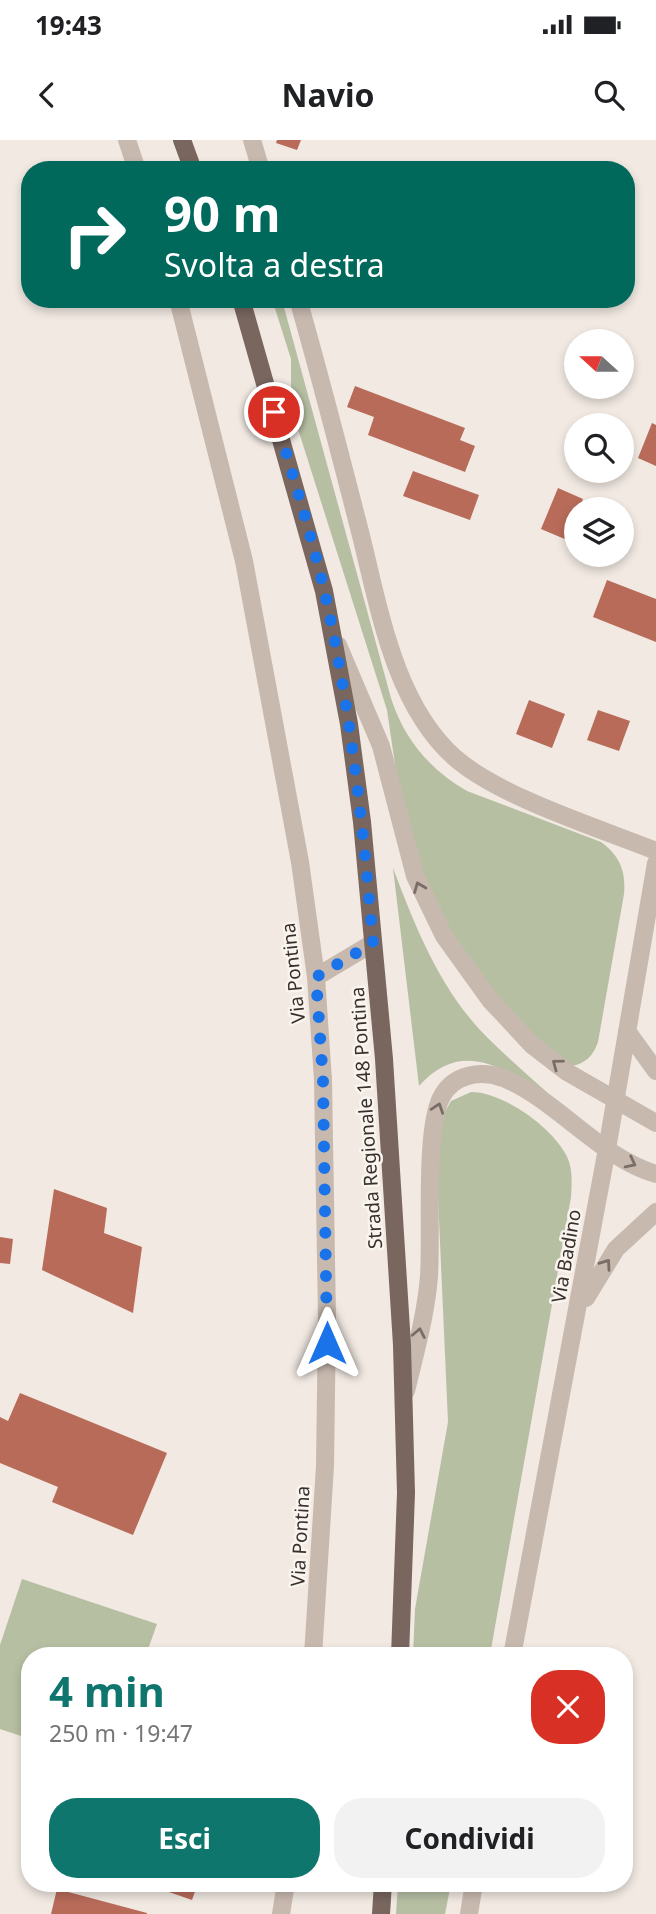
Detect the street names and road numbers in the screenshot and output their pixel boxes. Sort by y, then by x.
street label: Via Pontina [275,922,311,1024]
street label: Strada Regionale 148 Pontina [344,986,388,1250]
street label: Via Badino [545,1207,587,1305]
street label: Via Pontina [284,1485,316,1587]

